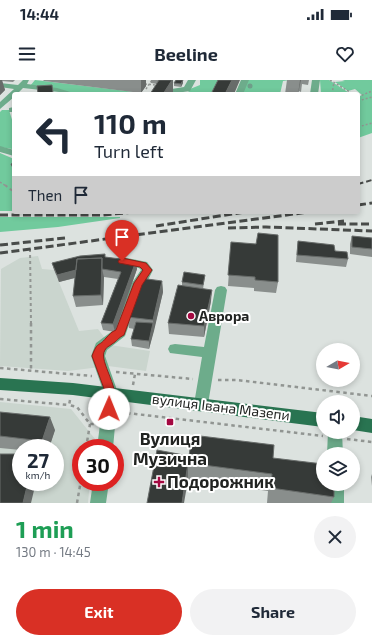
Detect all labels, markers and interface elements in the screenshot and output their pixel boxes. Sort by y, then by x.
text: 14:44 [20,5,59,23]
icon: menu [16,43,38,65]
text: Beeline [154,43,218,65]
icon: heart [334,43,356,65]
text: 110 m [94,106,167,140]
icon: left [28,108,80,160]
text: Turn left [94,140,164,162]
icon: arrive [70,184,92,206]
text: Then [28,186,62,204]
pin [105,220,139,261]
icon: arrive [111,226,133,248]
place label: Аврора [199,307,249,324]
marker: Аврора [186,311,196,321]
north arrow [316,343,360,387]
map controls [316,343,360,491]
position arrow [88,388,130,430]
street label: вулиця Івана Мазепи [151,390,291,423]
button: sound [316,395,360,439]
marker: Вулиця Музична [165,417,175,427]
place label: Вулиця Музична [133,428,207,468]
speed limit sign: 30 [72,439,124,491]
button: layers [316,447,360,491]
text: 27 [27,448,49,472]
text: km/h [26,469,50,481]
place label: Подорожник [167,471,274,491]
marker: Подорожник [154,477,164,487]
text: 1 min [16,514,74,543]
button: close [314,516,356,558]
text: 130 m · 14:45 [16,544,91,560]
button: Exit [16,589,182,635]
button: Share [190,589,356,635]

